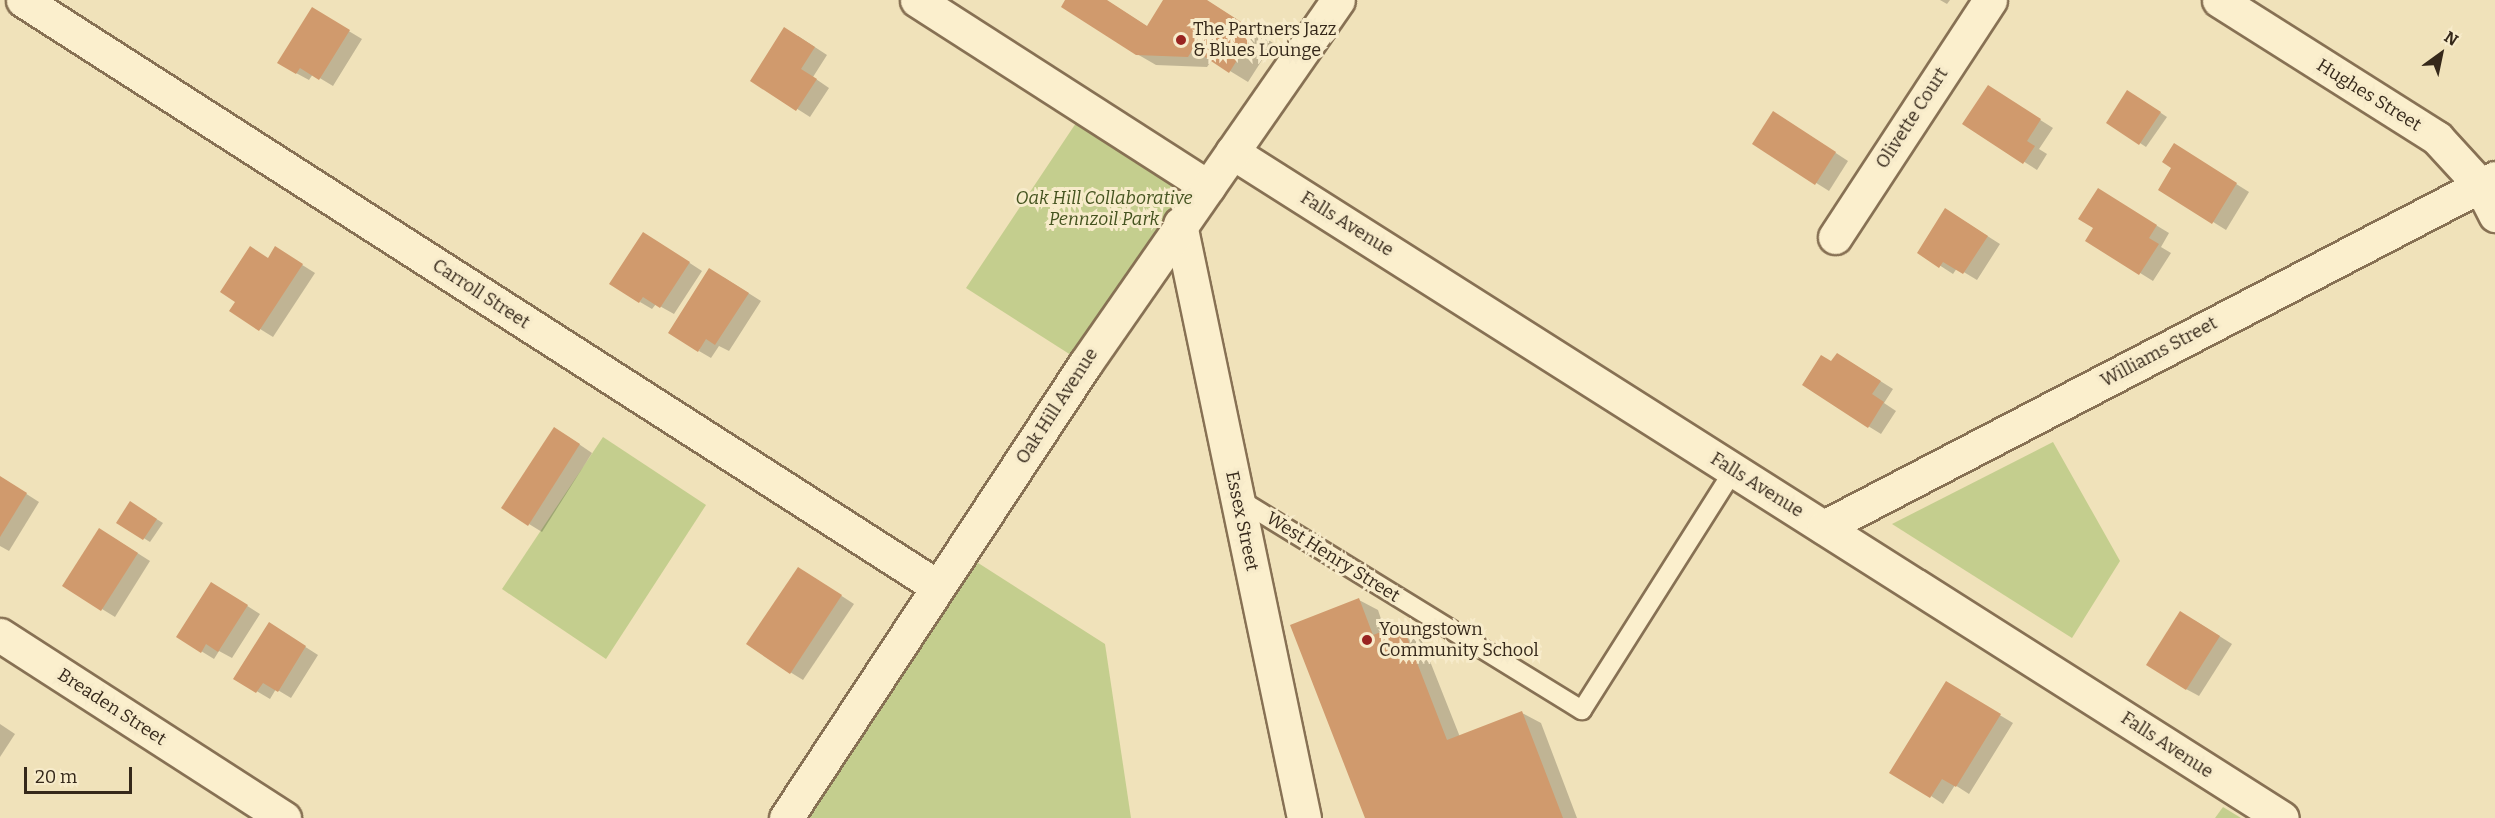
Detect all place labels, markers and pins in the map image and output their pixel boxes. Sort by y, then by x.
place label: The Partners Jazz & Blues Lounge [1193,19,1336,62]
marker: The Partners Jazz & Blues Lounge [1174,33,1188,47]
place label: Youngstown Community School [1379,619,1539,662]
marker: Youngstown Community School [1360,633,1374,647]

